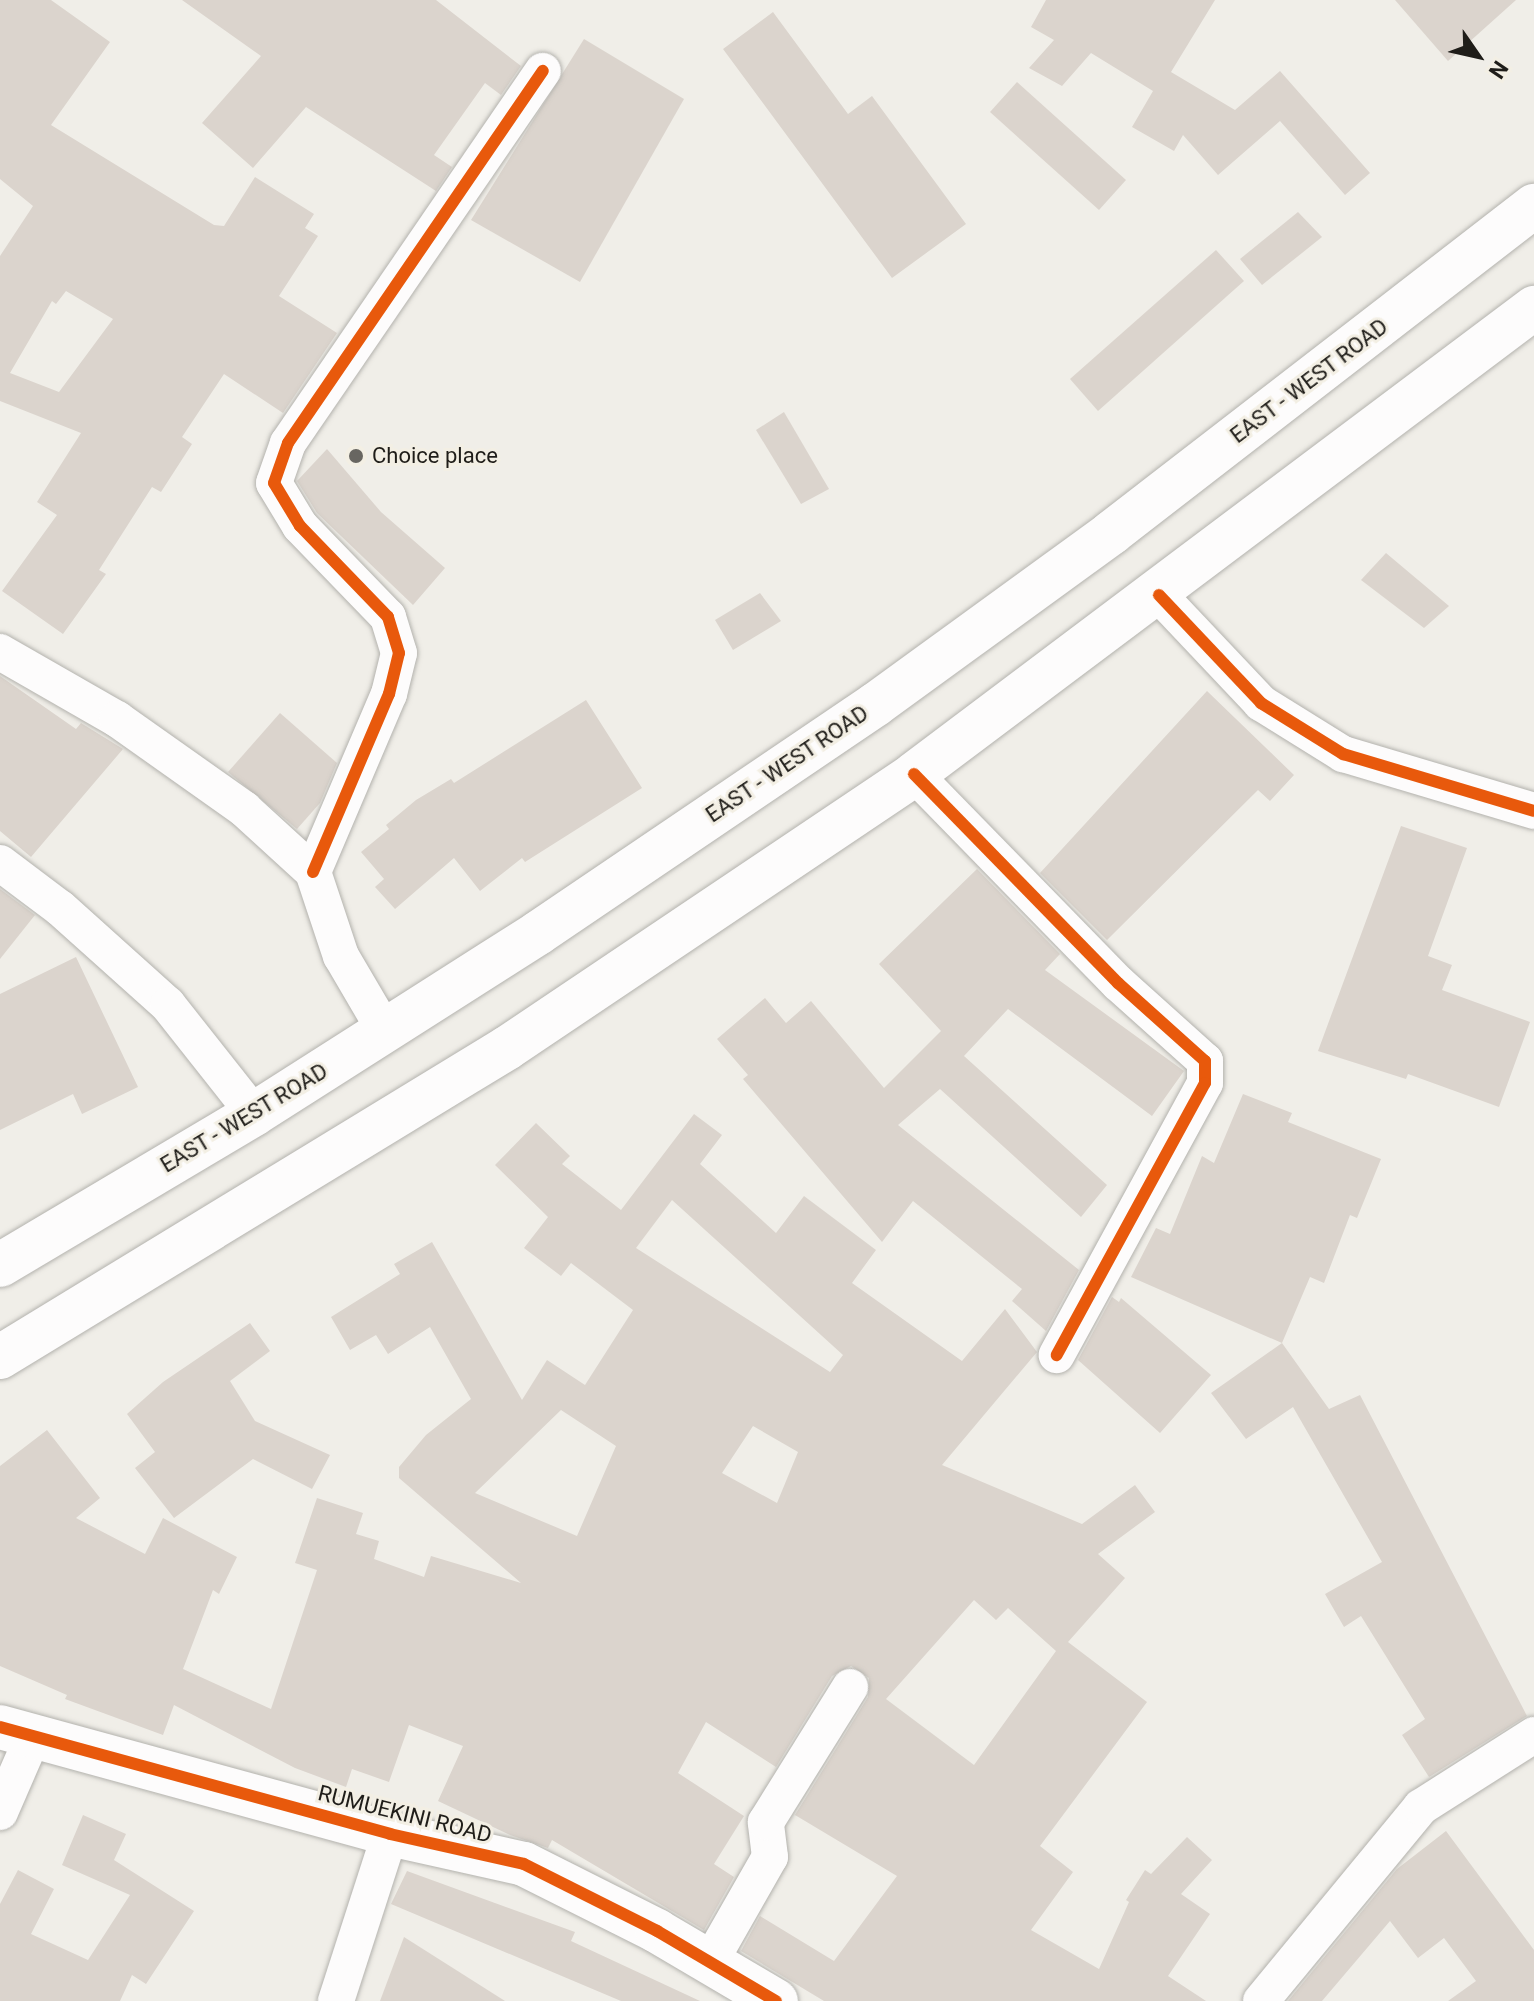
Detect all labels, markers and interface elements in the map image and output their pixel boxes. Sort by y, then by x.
north arrow [1438,16,1518,96]
text: N [1484,56,1513,83]
street label: EAST - WEST ROAD [1225,313,1393,449]
place label: Choice place [372,443,498,469]
marker: Choice place [347,447,365,465]
street label: EAST - WEST ROAD [700,700,874,828]
street label: EAST - WEST ROAD [155,1058,333,1178]
street label: RUMUEKINI ROAD [315,1780,495,1848]

